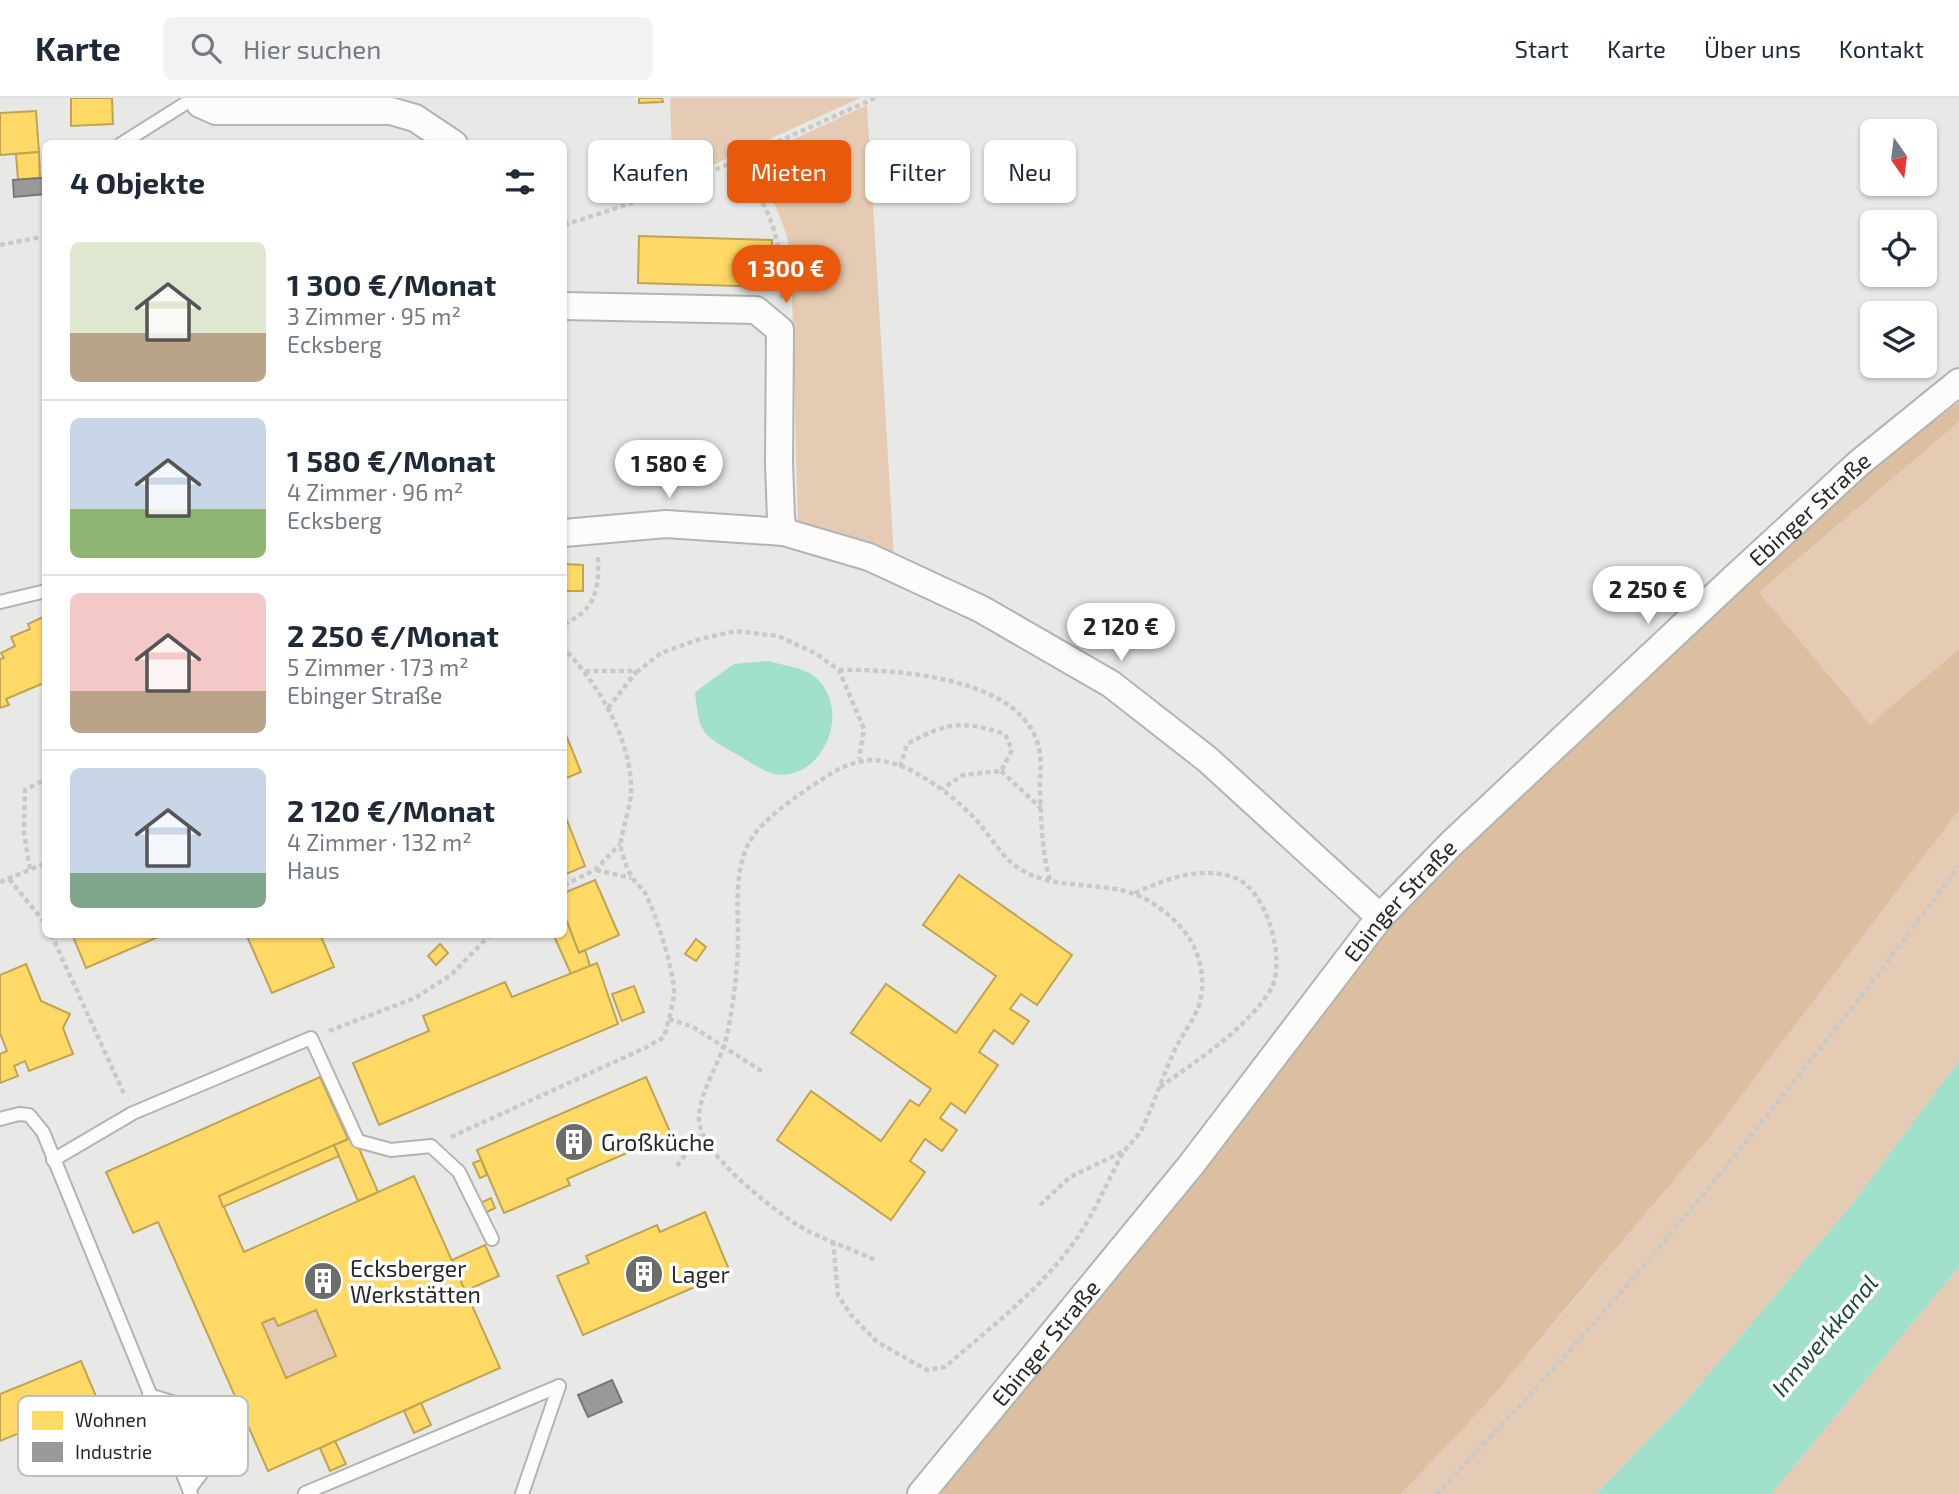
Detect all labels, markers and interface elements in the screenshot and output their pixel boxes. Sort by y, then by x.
search box [163,17,653,80]
text: Karte [35,28,121,68]
icon: search [187,29,225,67]
text: Hier suchen [243,33,381,64]
text: Start [1515,34,1569,63]
text: Karte [1607,34,1666,63]
text: Über uns [1704,34,1801,63]
text: Kontakt [1839,34,1924,63]
north arrow [1860,119,1937,196]
map controls [1860,119,1937,378]
chip: Kaufen [588,140,713,203]
chip: Mieten [727,140,851,203]
chip: Filter [865,140,970,203]
chip: Neu [984,140,1076,203]
icon: filters [501,163,539,201]
text: 4 Objekte [70,164,205,200]
button: locate [1860,210,1937,287]
pin: 1 300 € [721,246,851,305]
text: 1 300 € [748,254,824,282]
text: 1 300 €/Monat [287,266,496,302]
icon: home [126,270,210,354]
button: layers [1860,301,1937,378]
text: 3 Zimmer · 95 m² [287,302,461,330]
text: Ecksberg [287,330,382,358]
pin: 1 580 € [604,440,734,500]
text: 1 580 €/Monat [287,442,496,478]
icon: home [126,446,210,530]
street label: Ebinger Straße [1743,446,1876,572]
text: 1 580 € [631,449,707,477]
text: 4 Zimmer · 96 m² [287,478,463,506]
text: Ecksberg [287,506,382,534]
pin: 2 250 € [1583,566,1713,626]
text: 2 250 € [1609,575,1687,603]
pin: 2 120 € [1056,603,1186,663]
text: 2 120 € [1083,612,1159,640]
text: 2 250 €/Monat [287,617,499,653]
icon: home [126,621,210,705]
text: 5 Zimmer · 173 m² [287,653,469,681]
text: Ebinger Straße [287,681,442,709]
text: 2 120 €/Monat [287,792,495,828]
icon: home [126,796,210,880]
text: 4 Zimmer · 132 m² [287,828,472,856]
street label: Ebinger Straße [1337,833,1462,967]
text: Haus [287,856,340,884]
building icon: Großküche [553,1121,595,1163]
place label: Großküche [601,1128,715,1156]
building icon: Lager [623,1253,665,1295]
place label: Ecksberger Werkstätten [350,1254,481,1308]
building icon: Ecksberger Werkstätten [302,1260,344,1302]
place label: Lager [671,1260,730,1288]
water label: Innwerkkanal [1765,1268,1883,1402]
street label: Ebinger Straße [985,1274,1105,1411]
legend [18,1396,248,1476]
text: Wohnen [75,1408,147,1431]
text: Industrie [75,1440,152,1463]

